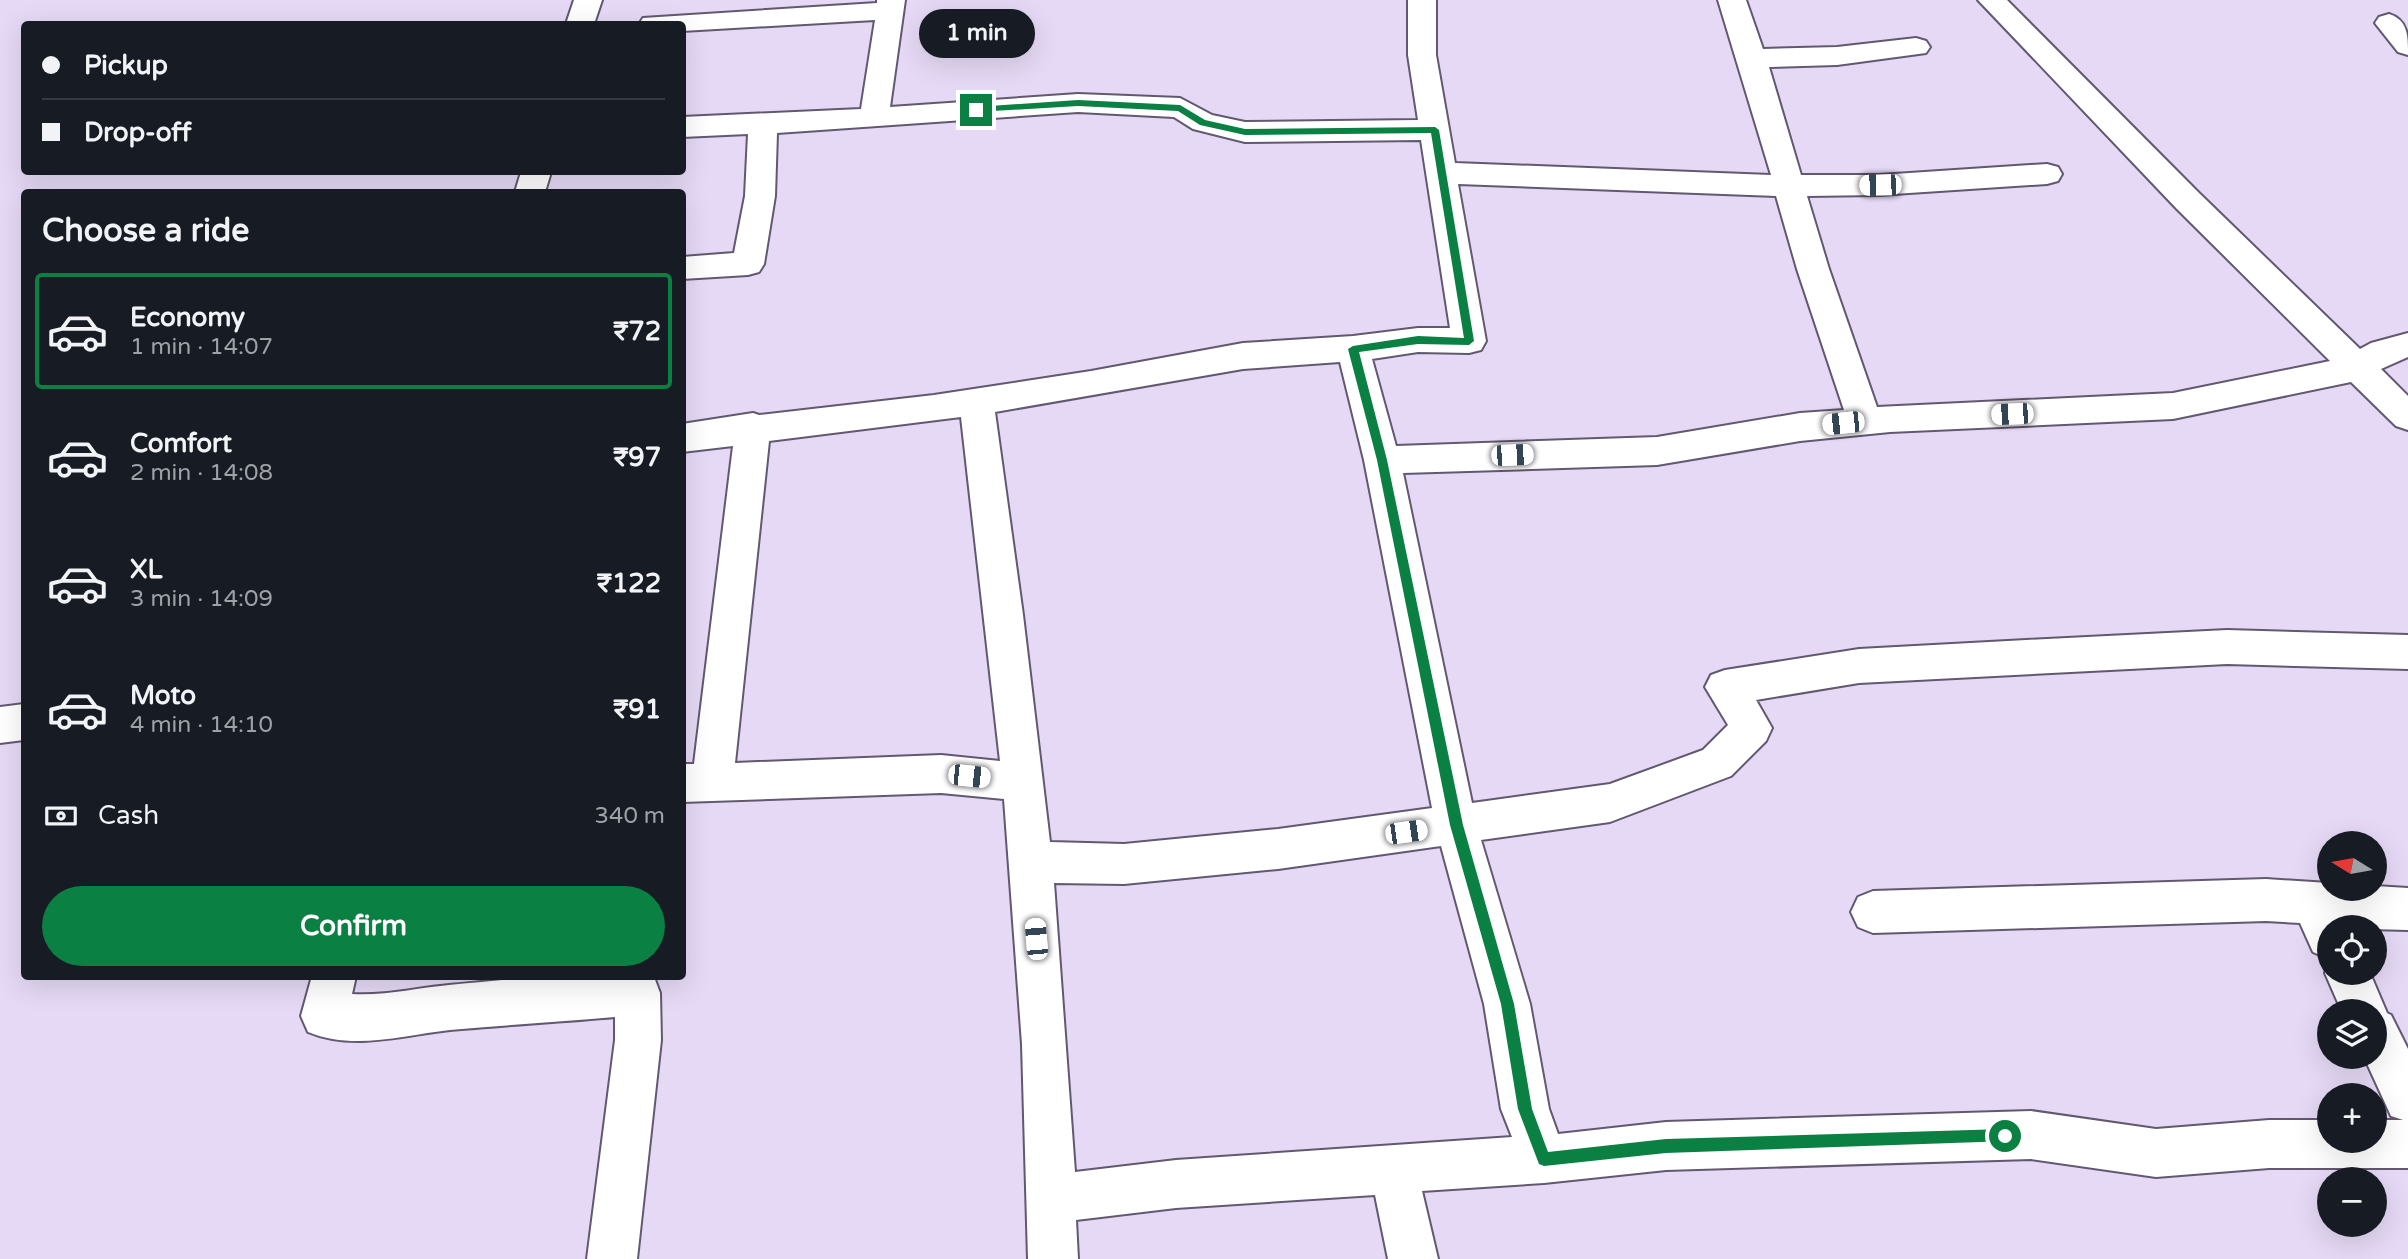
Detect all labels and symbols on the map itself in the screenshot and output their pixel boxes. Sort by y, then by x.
callout: 1 min [918,8,1034,57]
route end [960,94,992,126]
car [1859,174,1902,196]
car [1991,403,2034,425]
car [1822,410,1865,436]
car [1491,444,1534,466]
car [948,763,991,789]
car [1384,819,1429,845]
north arrow [2317,831,2387,901]
car [1024,917,1049,961]
route start [1989,1120,2021,1152]

